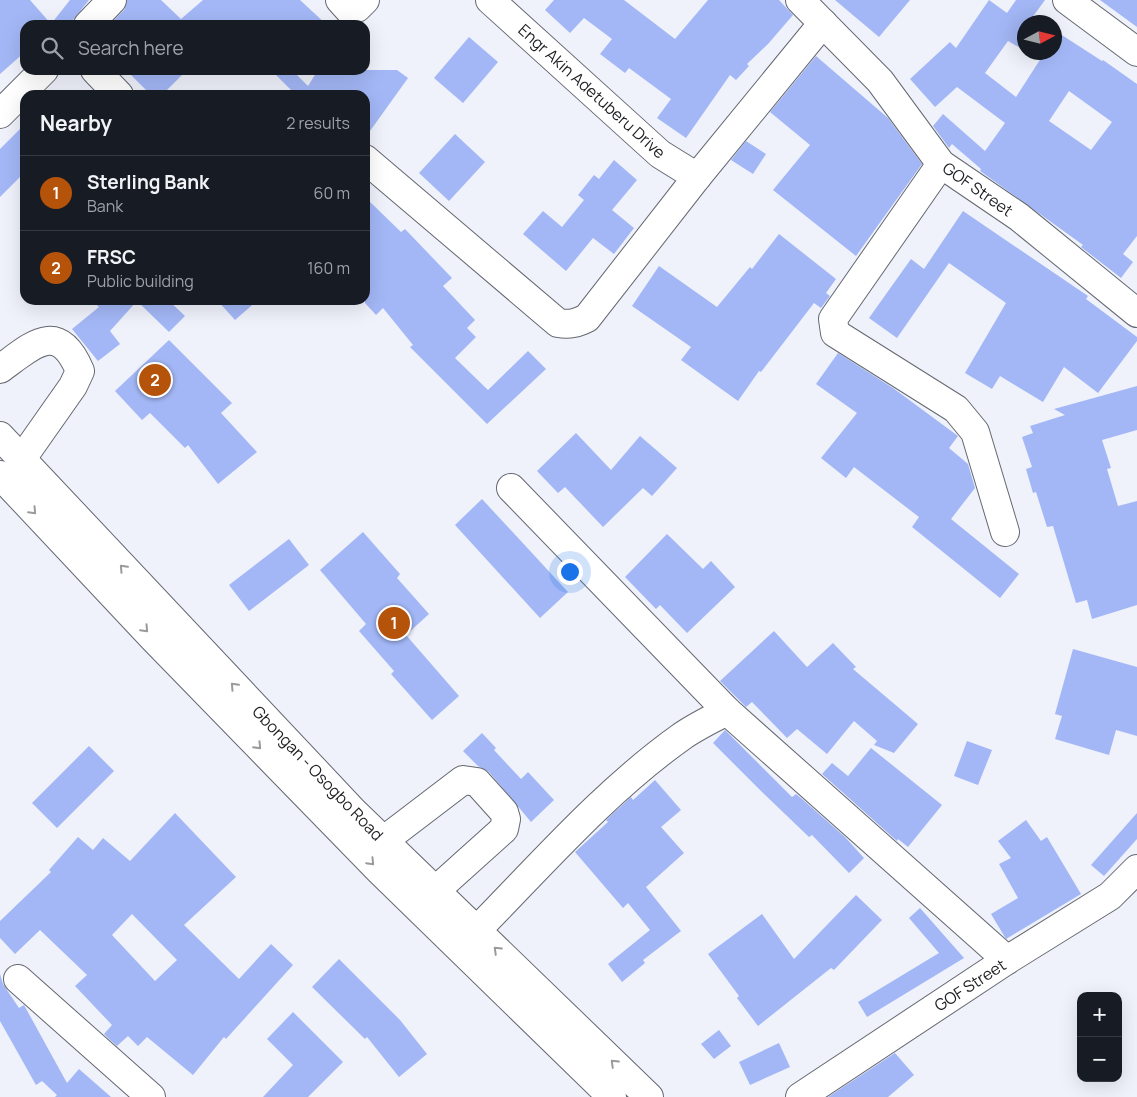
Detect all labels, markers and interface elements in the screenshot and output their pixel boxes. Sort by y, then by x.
north arrow [1017,15,1062,60]
street label: Engr Akin Adetuberu Drive [514,19,670,163]
search box [20,20,370,75]
icon: search [38,34,66,62]
text: Search here [78,35,184,61]
text: Nearby [40,109,112,137]
text: 2 results [286,112,350,134]
street label: GOF Street [938,157,1018,221]
text: Sterling Bank [87,169,209,195]
text: 1 [52,182,60,204]
text: 60 m [314,182,350,204]
text: Bank [87,195,123,217]
text: FRSC [87,244,136,270]
text: 2 [51,257,61,279]
text: 160 m [307,257,350,279]
text: Public building [87,270,194,292]
pin: 2 [139,361,171,399]
one-way arrow [27,505,36,514]
your location [557,559,583,585]
one-way arrow [120,565,129,574]
pin: 1 [378,604,410,642]
one-way arrow [139,624,148,633]
one-way arrow [231,683,240,692]
street label: Gbongan - Osogbo Road [248,701,388,845]
one-way arrow [252,740,261,749]
one-way arrow [365,856,374,865]
one-way arrow [493,947,502,956]
street label: GOF Street [930,954,1010,1016]
map controls [1077,992,1122,1082]
button: + [1077,992,1122,1037]
button: − [1077,1037,1122,1082]
one-way arrow [611,1060,620,1069]

